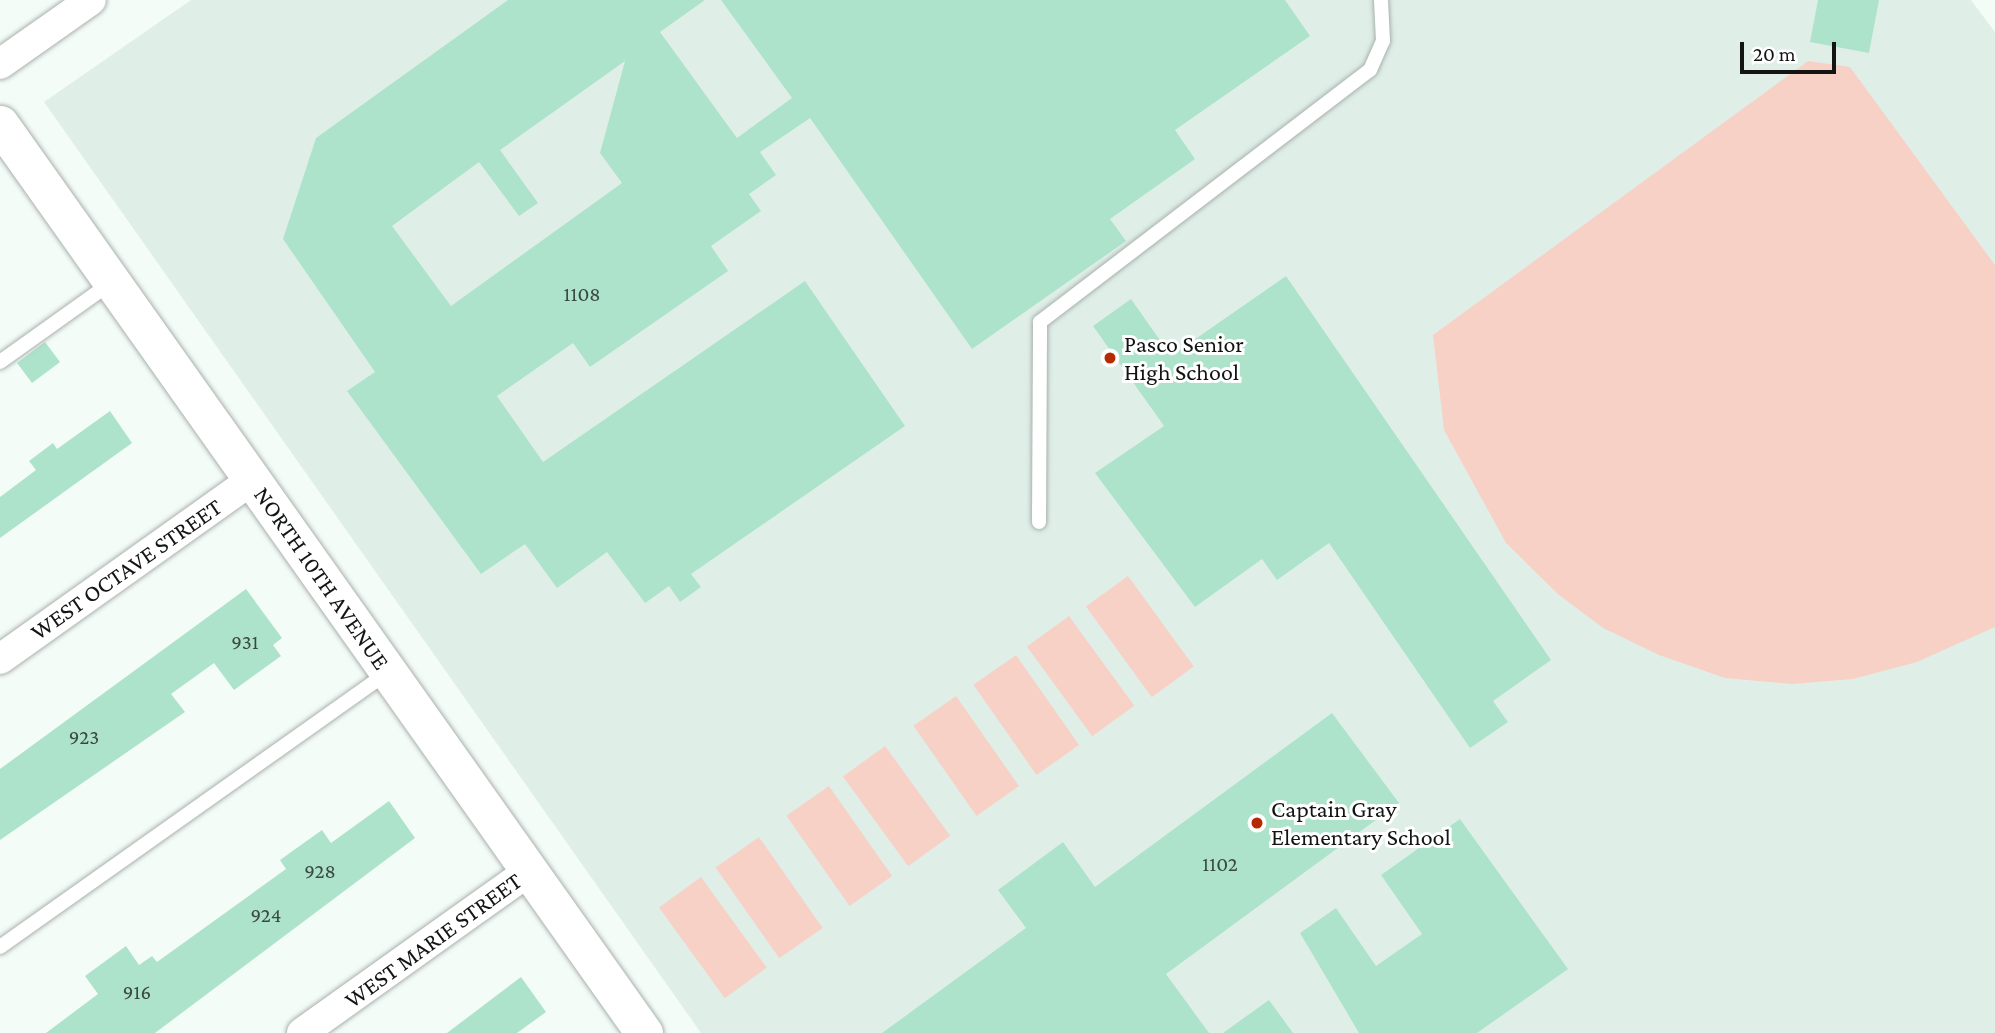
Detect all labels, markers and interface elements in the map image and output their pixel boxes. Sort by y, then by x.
scale bar [1743,28,1839,72]
text: 20 m [1753,42,1796,66]
house number: 1108 [563,281,601,307]
place label: Pasco Senior High School [1124,330,1244,386]
marker: Pasco Senior High School [1102,350,1118,366]
street label: NORTH 10TH AVENUE [248,481,396,675]
street label: WEST OCTAVE STREET [25,492,227,646]
house number: 931 [231,629,259,655]
house number: 923 [69,724,99,750]
place label: Captain Gray Elementary School [1271,795,1451,851]
marker: Captain Gray Elementary School [1249,815,1265,831]
house number: 1102 [1202,851,1238,877]
house number: 928 [304,858,336,884]
street label: WEST MARIE STREET [339,866,527,1014]
house number: 924 [250,902,282,928]
house number: 916 [123,979,151,1005]

